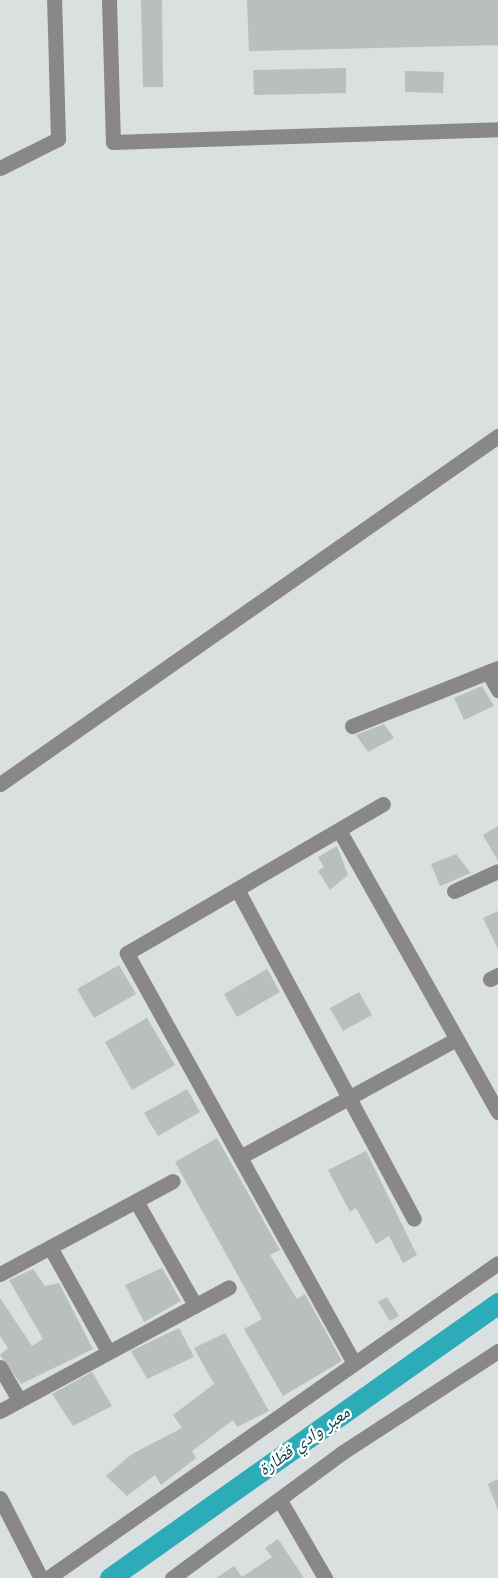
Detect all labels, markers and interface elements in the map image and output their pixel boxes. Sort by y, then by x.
water label: معبر وادي قطّارة [254,1401,354,1481]

